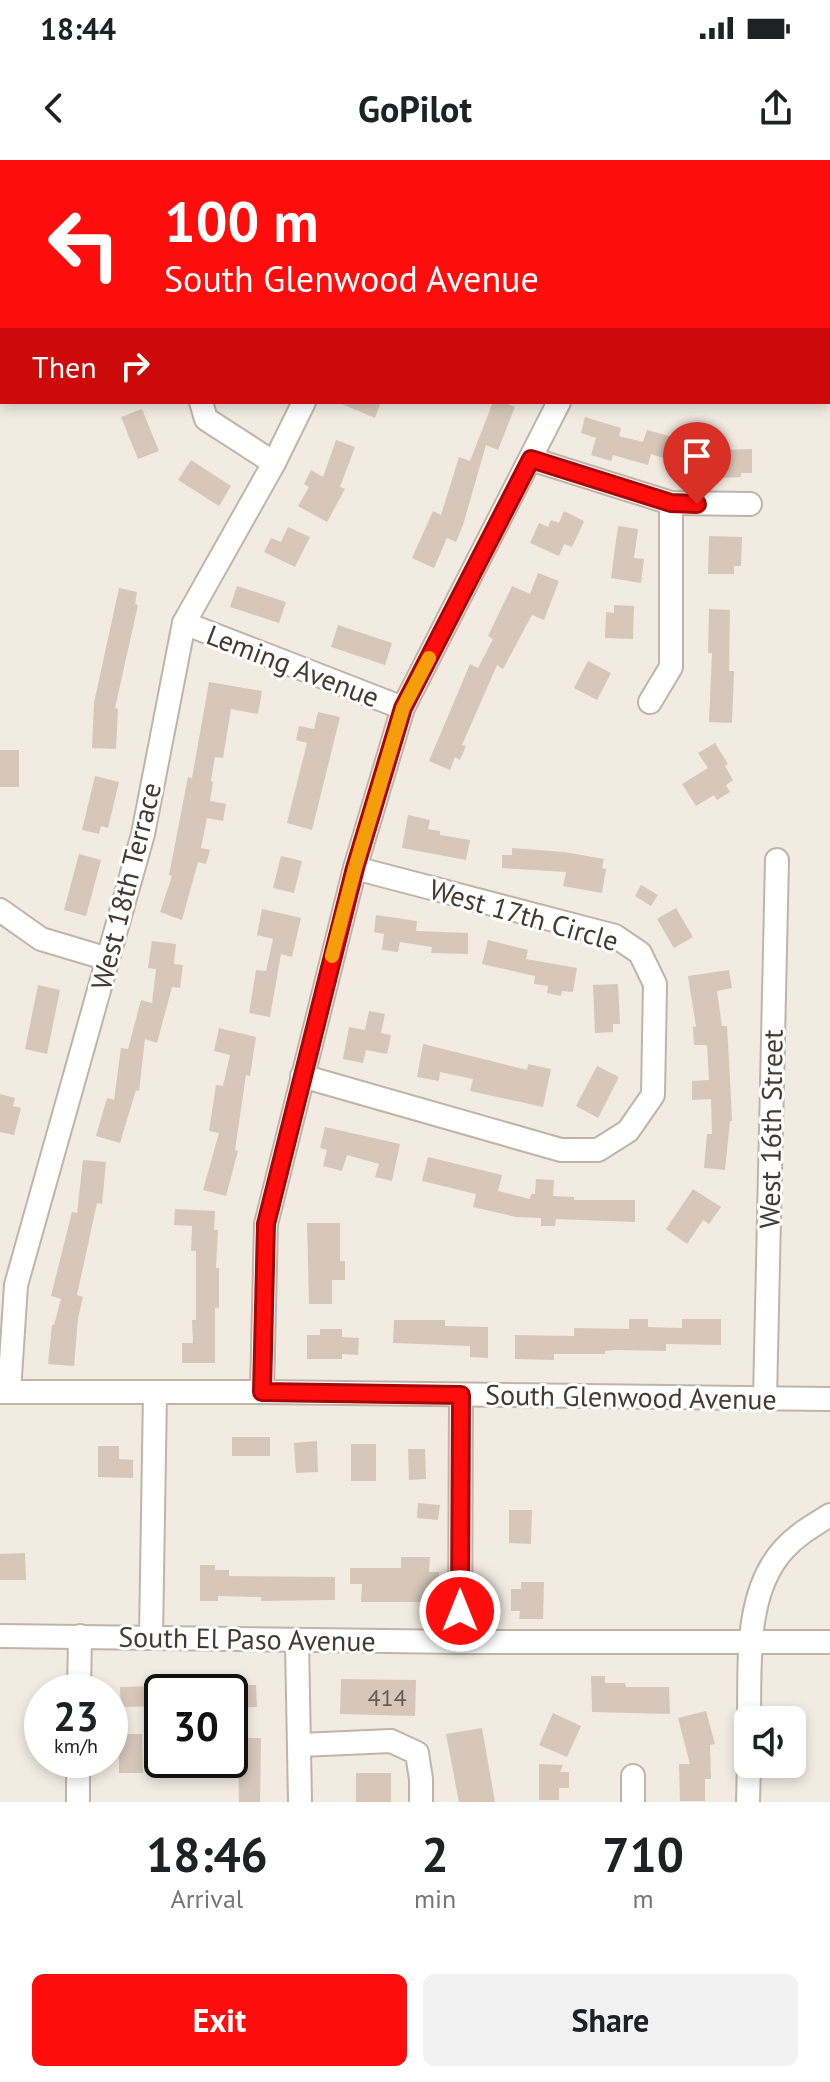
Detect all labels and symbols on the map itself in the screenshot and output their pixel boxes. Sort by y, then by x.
pin [663,422,731,504]
street label: Leming Avenue [202,616,385,715]
street label: West 18th Terrace [82,778,169,993]
street label: West 17th Circle [425,870,623,959]
street label: West 16th Street [750,1029,791,1229]
street label: South Glenwood Avenue [485,1375,777,1418]
position arrow [418,1569,502,1653]
street label: South El Paso Avenue [118,1618,376,1659]
speed limit sign: 30 [144,1674,248,1778]
house number: 414 [367,1682,407,1713]

